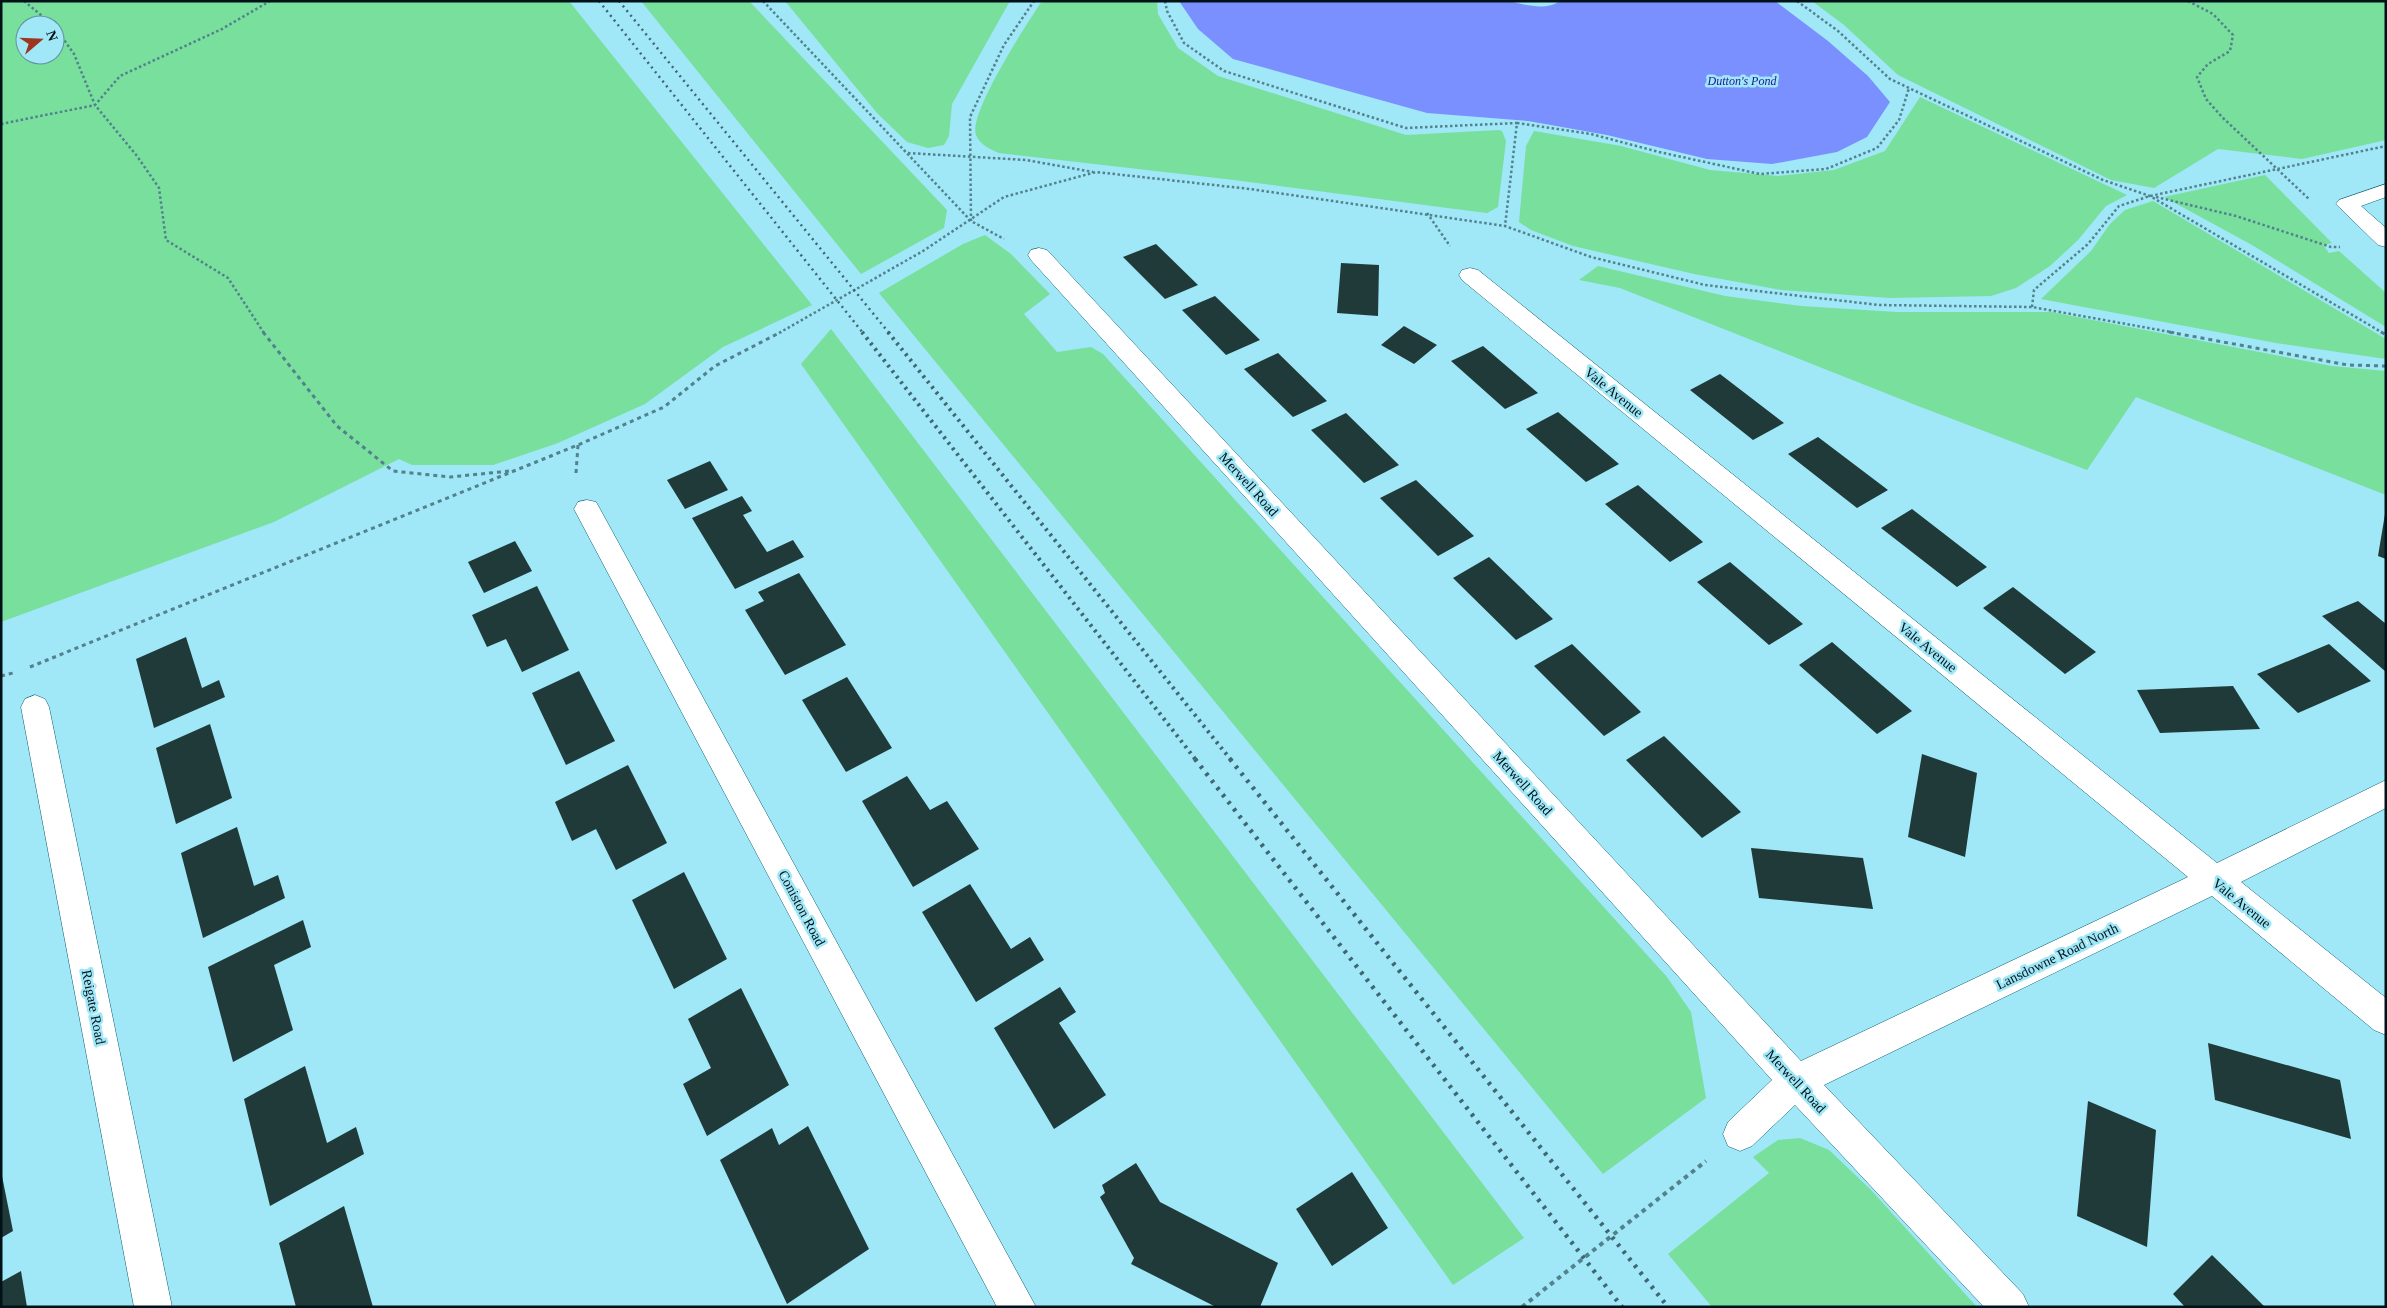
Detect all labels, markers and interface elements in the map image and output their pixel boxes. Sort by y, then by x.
north arrow [15,15,65,65]
text: N [43,29,61,43]
water label: Dutton's Pond [1707,74,1777,88]
street label: Vale Avenue [1582,364,1646,420]
street label: Merwell Road [1216,449,1281,519]
street label: Vale Avenue [1896,619,1960,675]
street label: Merwell Road [1490,748,1555,818]
street label: Coniston Road [775,868,828,949]
street label: Vale Avenue [2210,875,2274,931]
street label: Lansdowne Road North [1994,920,2121,993]
street label: Reigate Road [79,968,108,1046]
street label: Merwell Road [1763,1047,1829,1116]

